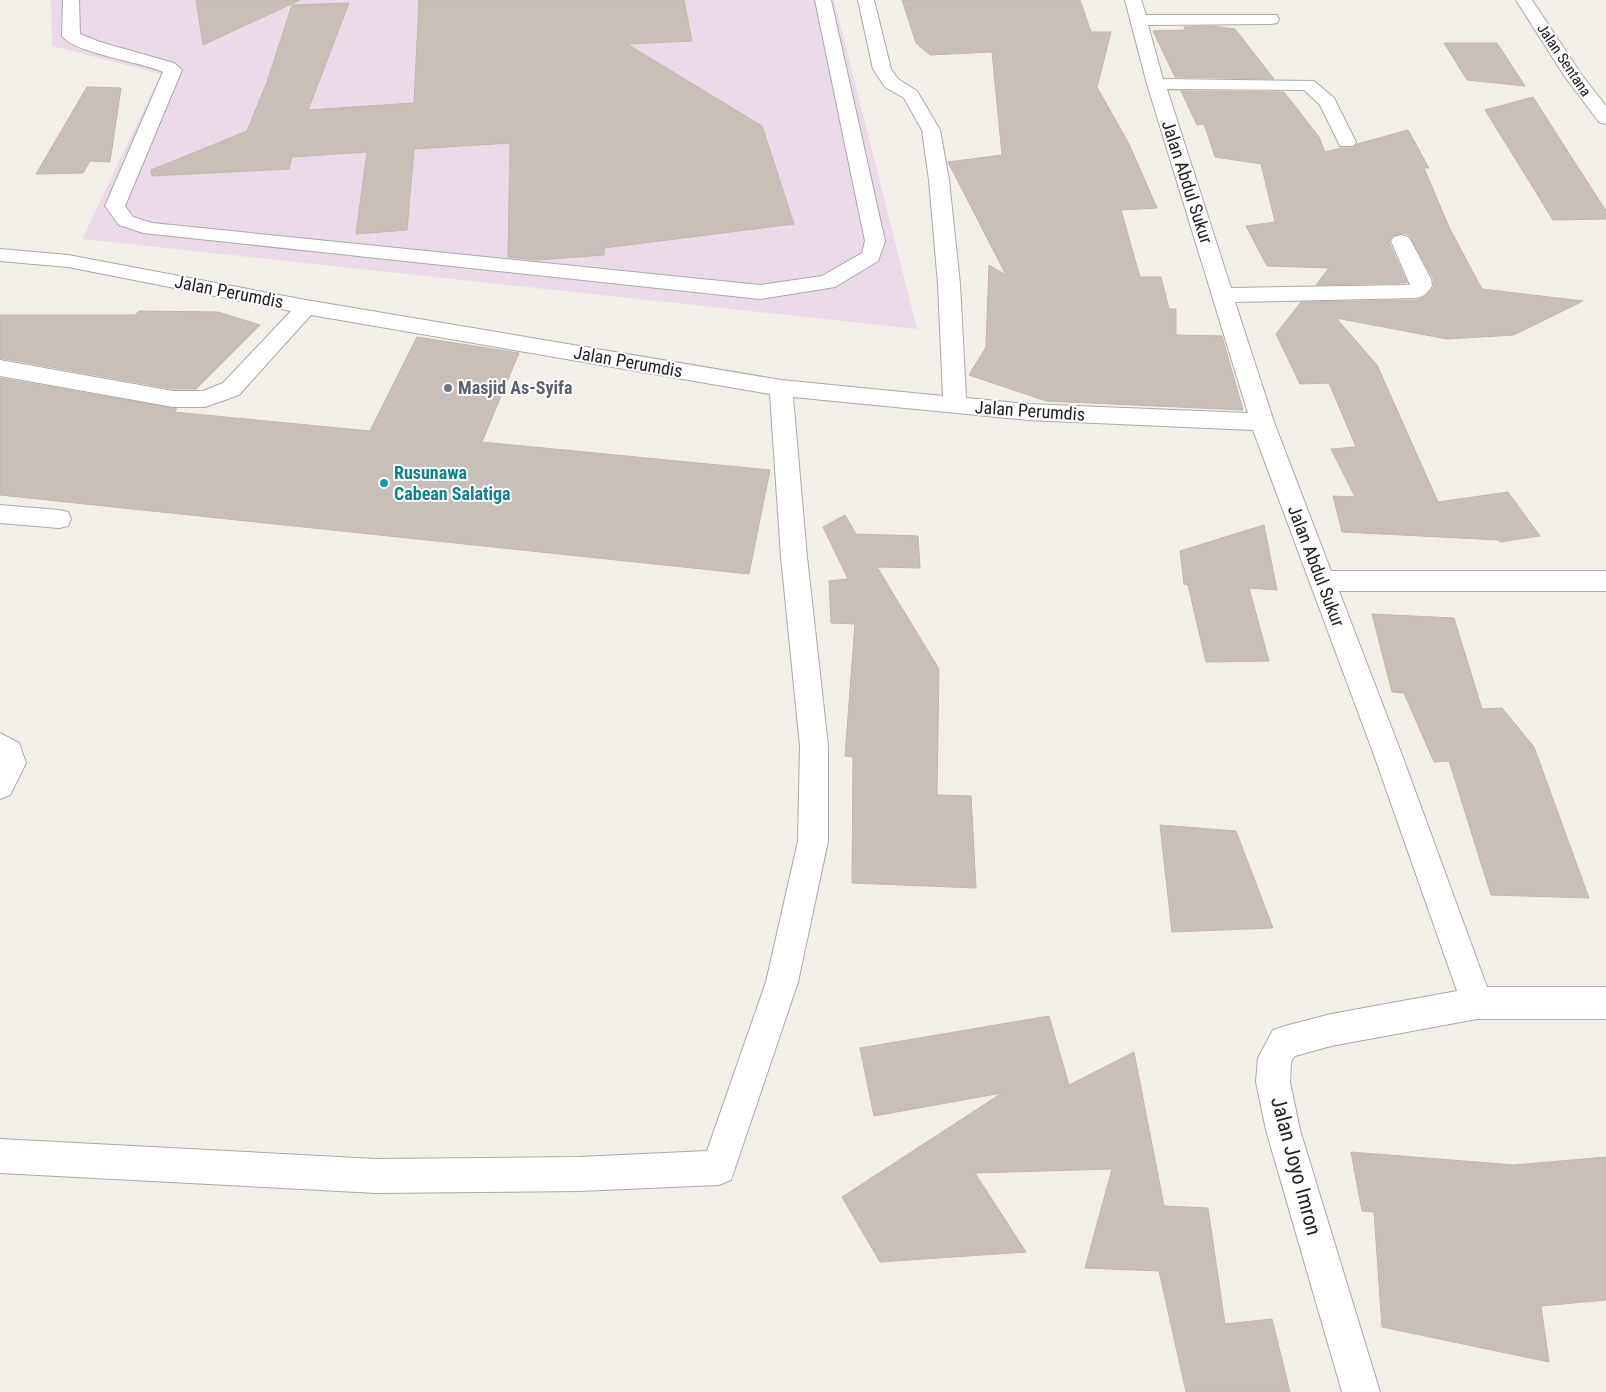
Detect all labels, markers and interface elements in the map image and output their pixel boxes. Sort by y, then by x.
street label: Jalan Sentana [1533,20,1595,100]
street label: Jalan Abdul Sukur [1158,118,1217,247]
street label: Jalan Perumdis [173,271,285,312]
street label: Jalan Perumdis [572,342,684,381]
place label: Masjid As-Syifa [458,377,572,398]
marker: Masjid As-Syifa [442,382,454,394]
street label: Jalan Perumdis [974,396,1086,425]
place label: Rusunawa Cabean Salatiga [394,462,511,504]
marker: Rusunawa Cabean Salatiga [378,477,390,489]
street label: Jalan Abdul Sukur [1284,502,1349,630]
street label: Jalan Joyo Imron [1266,1094,1326,1238]

